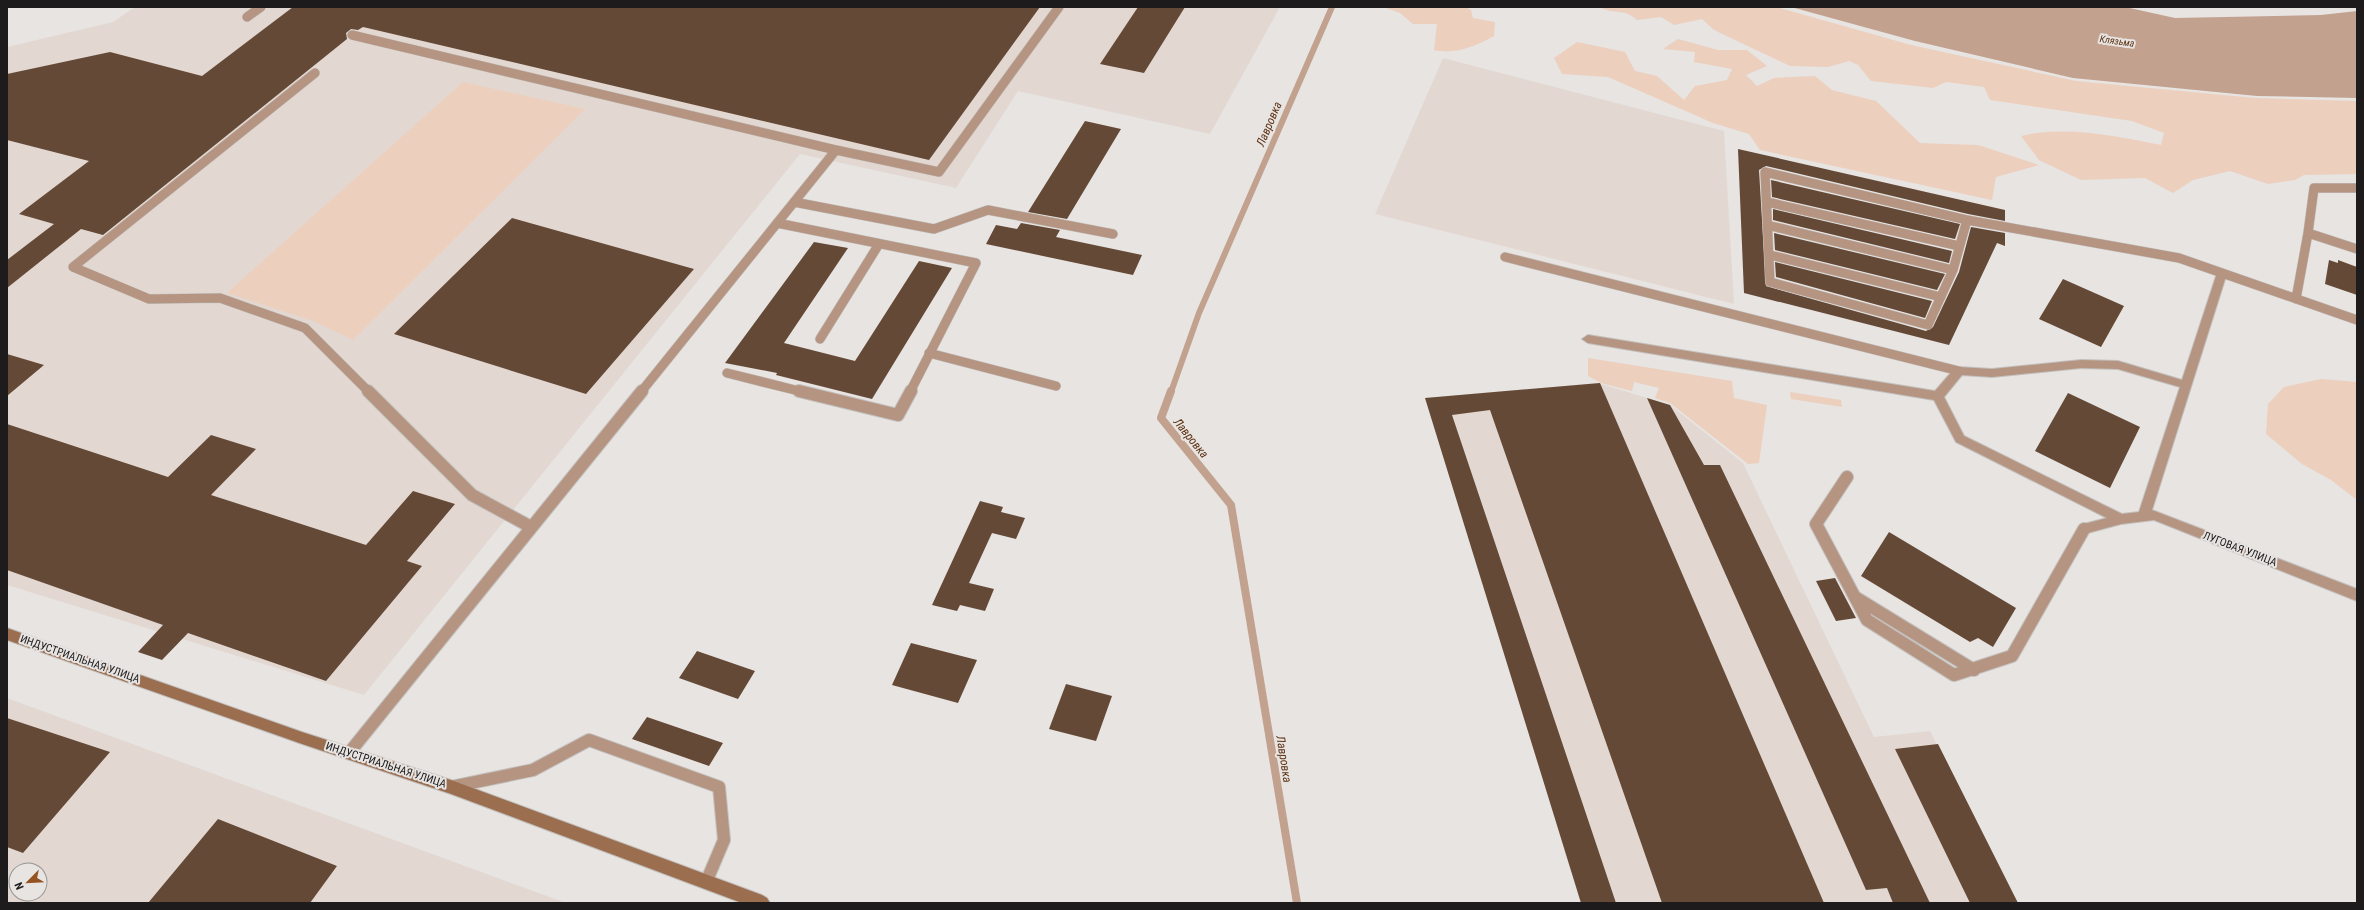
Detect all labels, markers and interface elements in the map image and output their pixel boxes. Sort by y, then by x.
water label: Клязьма [2099,33,2135,49]
water label: Лавровка [1253,100,1285,149]
water label: Лавровка [1170,414,1211,461]
street label: ЛУГОВАЯ УЛИЦА [2201,529,2279,569]
street label: ИНДУСТРИАЛЬНАЯ УЛИЦА [18,632,142,686]
water label: Лавровка [1273,734,1295,783]
street label: ИНДУСТРИАЛЬНАЯ УЛИЦА [324,739,448,791]
north arrow [8,862,48,902]
text: N [12,880,27,892]

